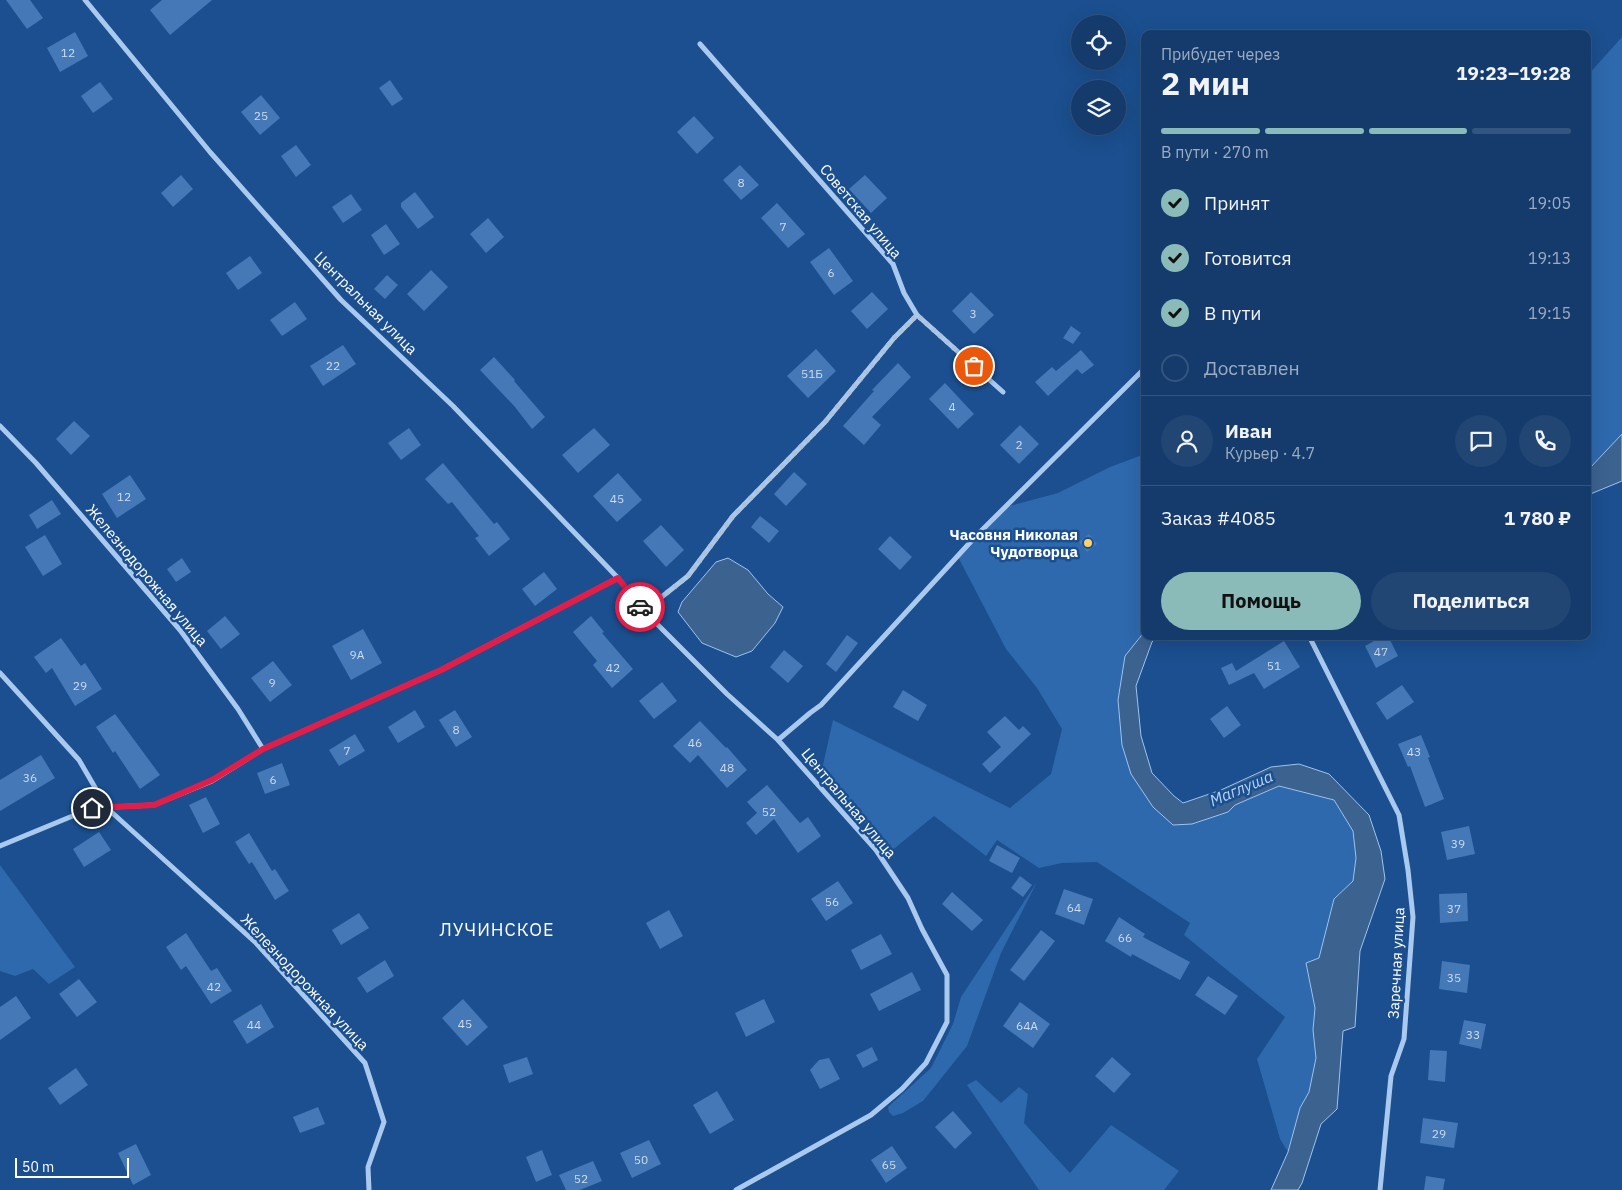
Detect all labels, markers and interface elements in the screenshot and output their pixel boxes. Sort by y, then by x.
map controls [1071,15,1126,135]
button: locate [1071,15,1126,70]
text: Прибудет через [1161,44,1280,64]
house number: 12 [61,45,75,60]
text: 19:23–19:28 [1456,61,1571,85]
text: 2 мин [1161,62,1250,104]
button: layers [1071,80,1126,135]
house number: 25 [254,108,268,123]
text: В пути · 270 m [1161,142,1269,162]
street label: Советская улица [816,160,906,262]
house number: 8 [737,175,745,190]
icon: check [1161,189,1189,217]
text: Принят [1204,191,1270,215]
text: 19:05 [1528,193,1571,213]
house number: 7 [779,219,787,234]
icon: check [1161,244,1189,272]
text: Готовится [1204,246,1292,270]
street label: Центральная улица [310,247,422,359]
text: 19:13 [1528,248,1571,268]
house number: 6 [827,265,835,280]
icon: check [1161,299,1189,327]
text: В пути [1204,301,1262,325]
text: 19:15 [1528,303,1571,323]
house number: 3 [969,306,977,321]
pin [953,345,995,387]
icon: bag [960,352,988,380]
text: Доставлен [1204,356,1300,380]
house number: 22 [326,358,340,373]
house number: 51Б [801,366,823,381]
house number: 4 [948,399,956,414]
button: person [1161,415,1213,467]
button: chat [1455,415,1507,467]
button: phone [1519,415,1571,467]
text: Иван [1225,419,1272,443]
house number: 2 [1015,437,1023,452]
text: Курьер · 4.7 [1225,443,1315,463]
house number: 12 [117,489,131,504]
house number: 45 [610,491,624,506]
street label: Железнодорожная улица [82,500,212,650]
text: Заказ #4085 [1161,506,1276,530]
text: 1 780 ₽ [1504,506,1571,530]
place label: Часовня Николая Чудотворца [950,525,1078,561]
marker: Часовня Николая Чудотворца [1082,537,1094,549]
button: Помощь [1161,572,1361,630]
button: Поделиться [1371,572,1571,630]
courier [615,582,665,632]
icon: car [626,593,654,621]
house number: 47 [1374,644,1388,659]
house number: 9А [350,647,365,662]
house number: 51 [1267,658,1281,673]
house number: 42 [606,660,620,675]
house number: 9 [268,675,276,690]
house number: 29 [73,678,87,693]
house number: 8 [452,722,460,737]
house number: 46 [688,735,702,750]
house number: 7 [343,743,351,758]
street label: Центральная улица [797,744,901,862]
house number: 43 [1407,744,1421,759]
house number: 48 [720,760,734,775]
water label: Маглуша [1206,766,1276,810]
house number: 36 [23,770,37,785]
house number: 6 [269,772,277,787]
pin [71,787,113,829]
icon: home [78,794,106,822]
house number: 52 [762,804,776,819]
house number: 39 [1451,836,1465,851]
house number: 56 [825,894,839,909]
house number: 64 [1067,900,1081,915]
house number: 37 [1447,901,1461,916]
street label: Заречная улица [1384,907,1408,1019]
street label: Железнодорожная улица [237,910,373,1054]
district label: ЛУЧИНСКОЕ [440,918,554,941]
house number: 66 [1118,930,1132,945]
house number: 35 [1447,970,1461,985]
house number: 42 [207,979,221,994]
house number: 45 [458,1016,472,1031]
house number: 44 [247,1017,261,1032]
house number: 64А [1016,1018,1038,1033]
house number: 33 [1466,1027,1480,1042]
house number: 29 [1432,1126,1446,1141]
house number: 50 [634,1152,648,1167]
scale bar [15,1155,129,1178]
house number: 65 [882,1157,896,1172]
text: 50 m [22,1158,54,1176]
house number: 52 [574,1171,588,1186]

